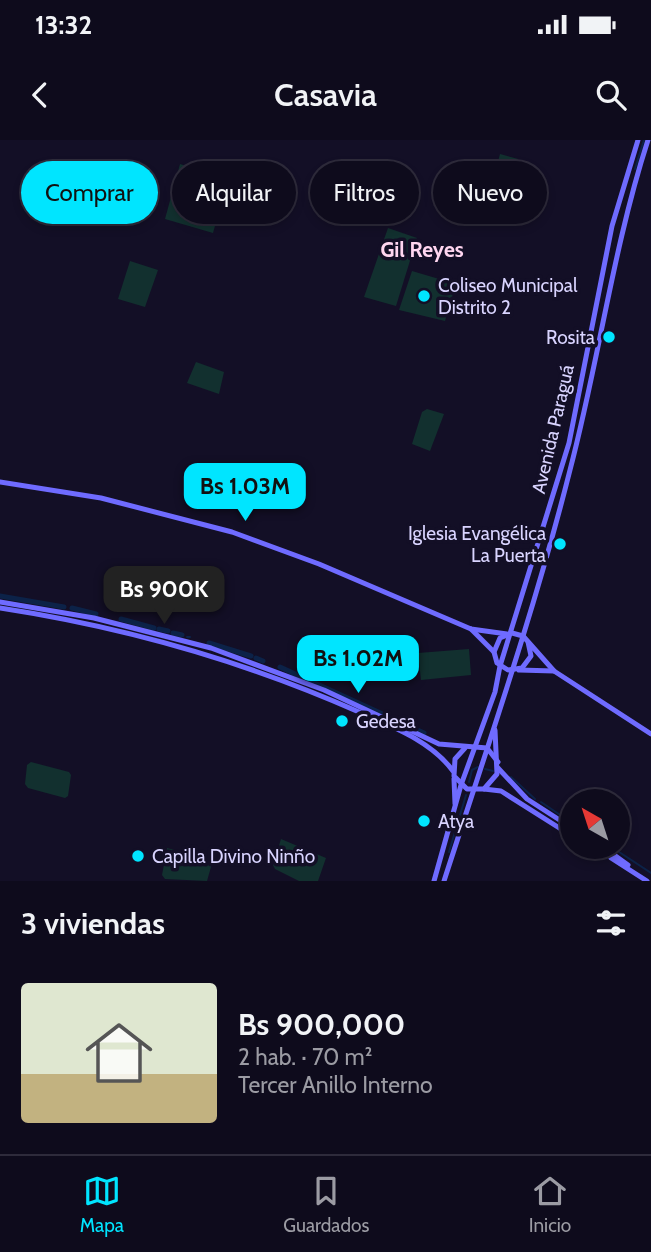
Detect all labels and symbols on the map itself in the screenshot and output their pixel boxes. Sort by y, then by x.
district label: Gil Reyes [380,237,464,262]
place label: Coliseo Municipal Distrito 2 [438,274,578,319]
marker: Coliseo Municipal Distrito 2 [416,288,432,304]
place label: Rosita [546,326,595,349]
marker: Rosita [601,329,617,345]
street label: Avenida Paraguá [527,362,579,496]
pin: Bs 1.03M [173,464,317,523]
place label: Iglesia Evangélica La Puerta [408,522,546,567]
marker: Iglesia Evangélica La Puerta [552,536,568,552]
pin: Bs 900K [99,566,229,626]
pin: Bs 1.02M [286,636,430,695]
place label: Gedesa [356,710,416,733]
marker: Gedesa [334,713,350,729]
north arrow [560,789,630,859]
place label: Atya [438,810,474,833]
marker: Atya [416,813,432,829]
place label: Capilla Divino Ninño [152,845,315,868]
marker: Capilla Divino Ninño [130,848,146,864]

